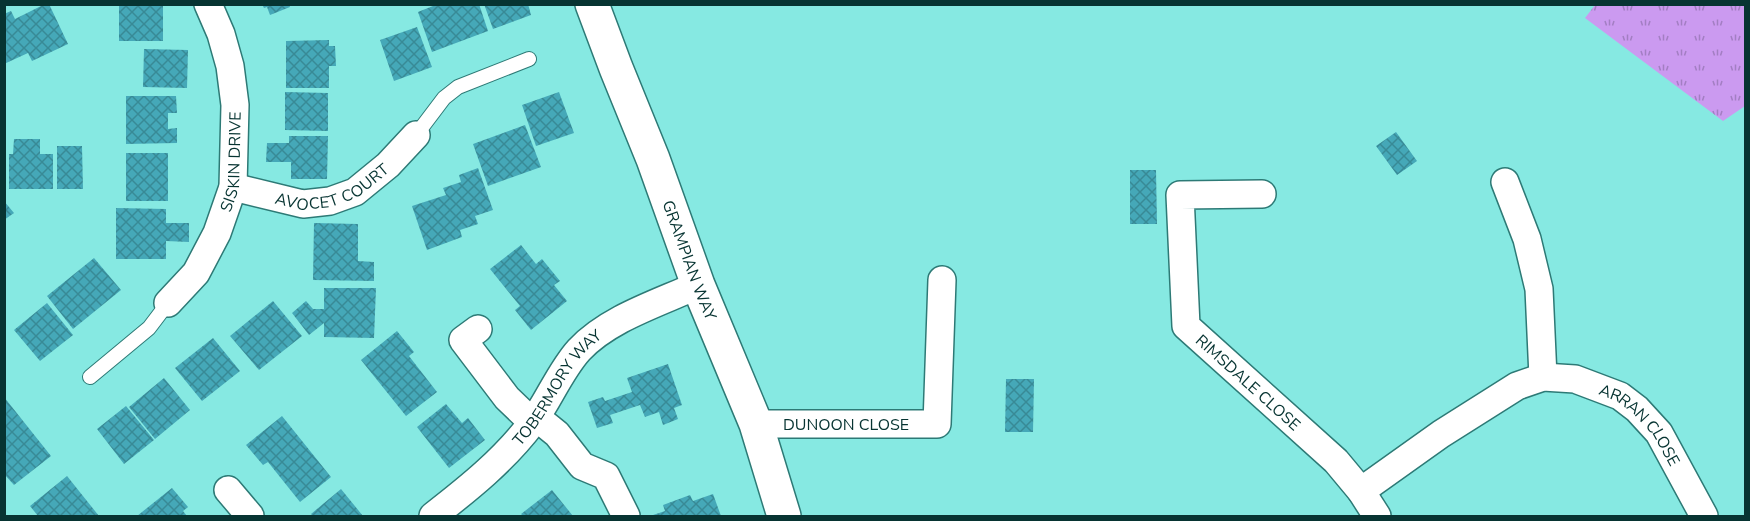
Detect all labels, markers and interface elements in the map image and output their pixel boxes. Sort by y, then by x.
street label: SISKIN DRIVE [215,111,247,215]
street label: AVOCET COURT [273,159,394,217]
street label: GRAMPIAN WAY [657,197,722,324]
street label: TOBERMORY WAY [508,324,607,451]
street label: RIMSDALE CLOSE [1190,330,1305,436]
street label: ARRAN CLOSE [1596,379,1685,470]
street label: DUNOON CLOSE [783,414,909,436]

